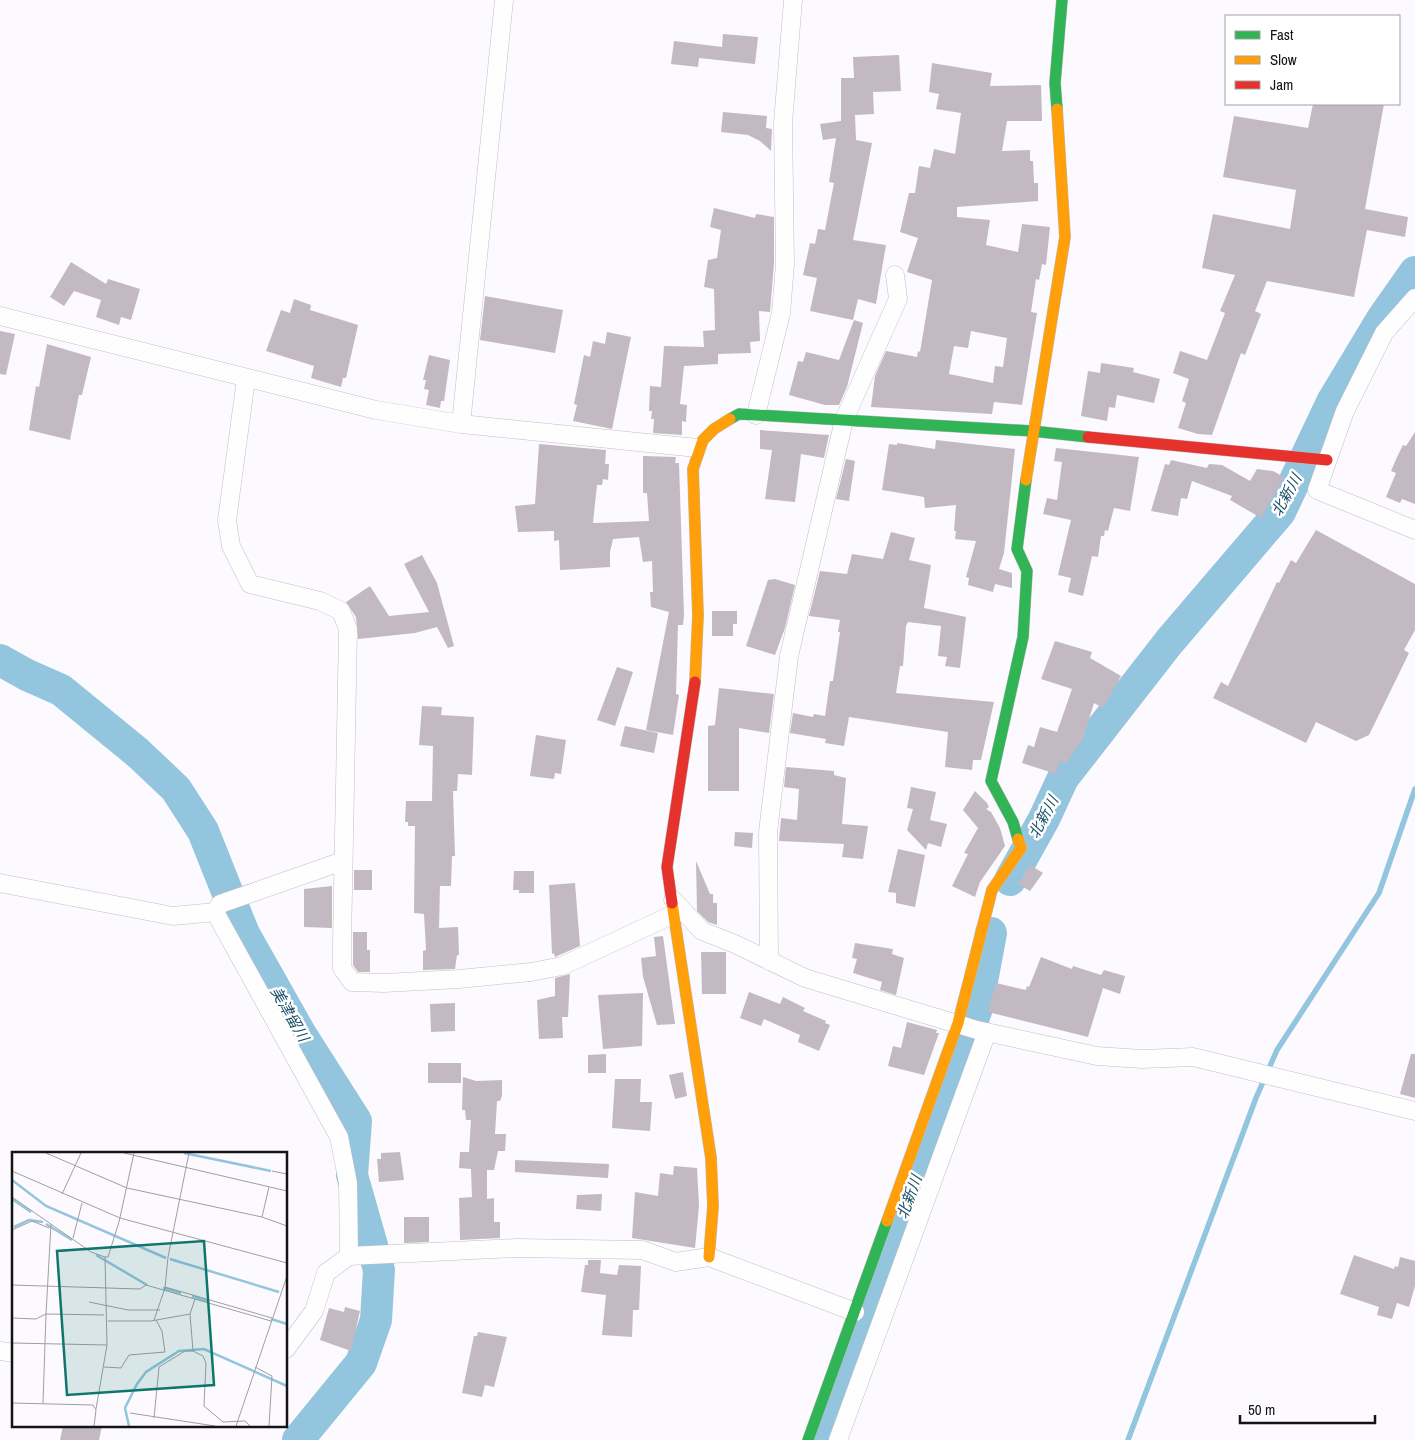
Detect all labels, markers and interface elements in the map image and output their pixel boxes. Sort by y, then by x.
legend [1225,15,1400,105]
text: Fast [1270,24,1294,45]
text: Slow [1270,49,1297,70]
text: Jam [1270,74,1293,95]
water label: 北新川 [1266,468,1307,520]
water label: 北新川 [1023,790,1064,842]
water label: 美津留川 [266,983,315,1047]
inset map [12,1152,288,1428]
water label: 北新川 [891,1170,927,1222]
scale bar [1240,1392,1375,1424]
text: 50 m [1248,1399,1275,1420]

